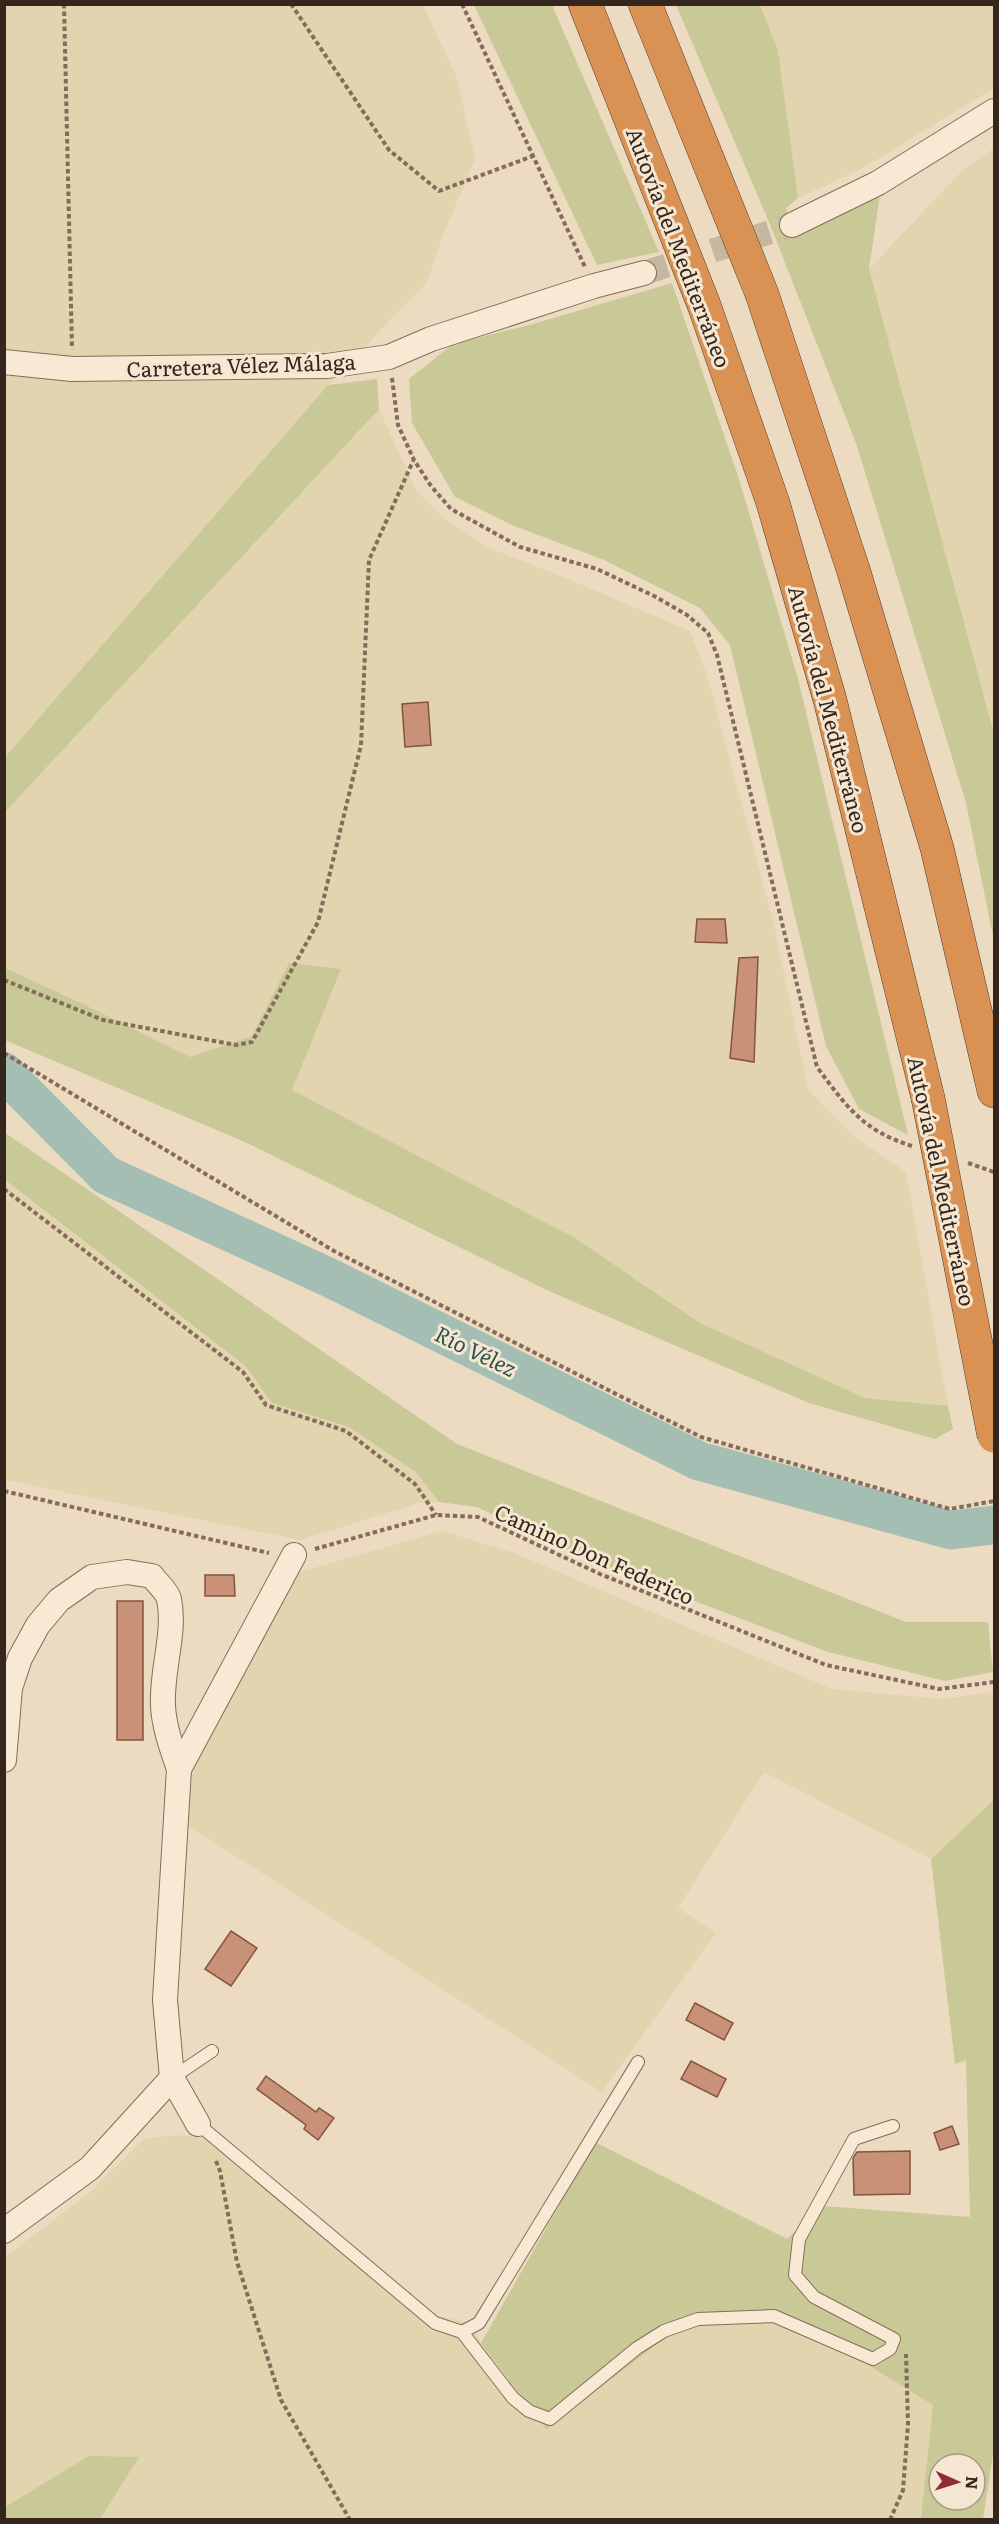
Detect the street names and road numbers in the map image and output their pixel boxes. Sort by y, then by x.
street label: Autovía del Mediterráneo [620,122,740,372]
street label: Carretera Vélez Málaga [126,344,357,383]
street label: Autovía del Mediterráneo [782,582,878,836]
street label: Autovía del Mediterráneo [901,1053,985,1309]
street label: Camino Don Federico [490,1495,700,1611]

